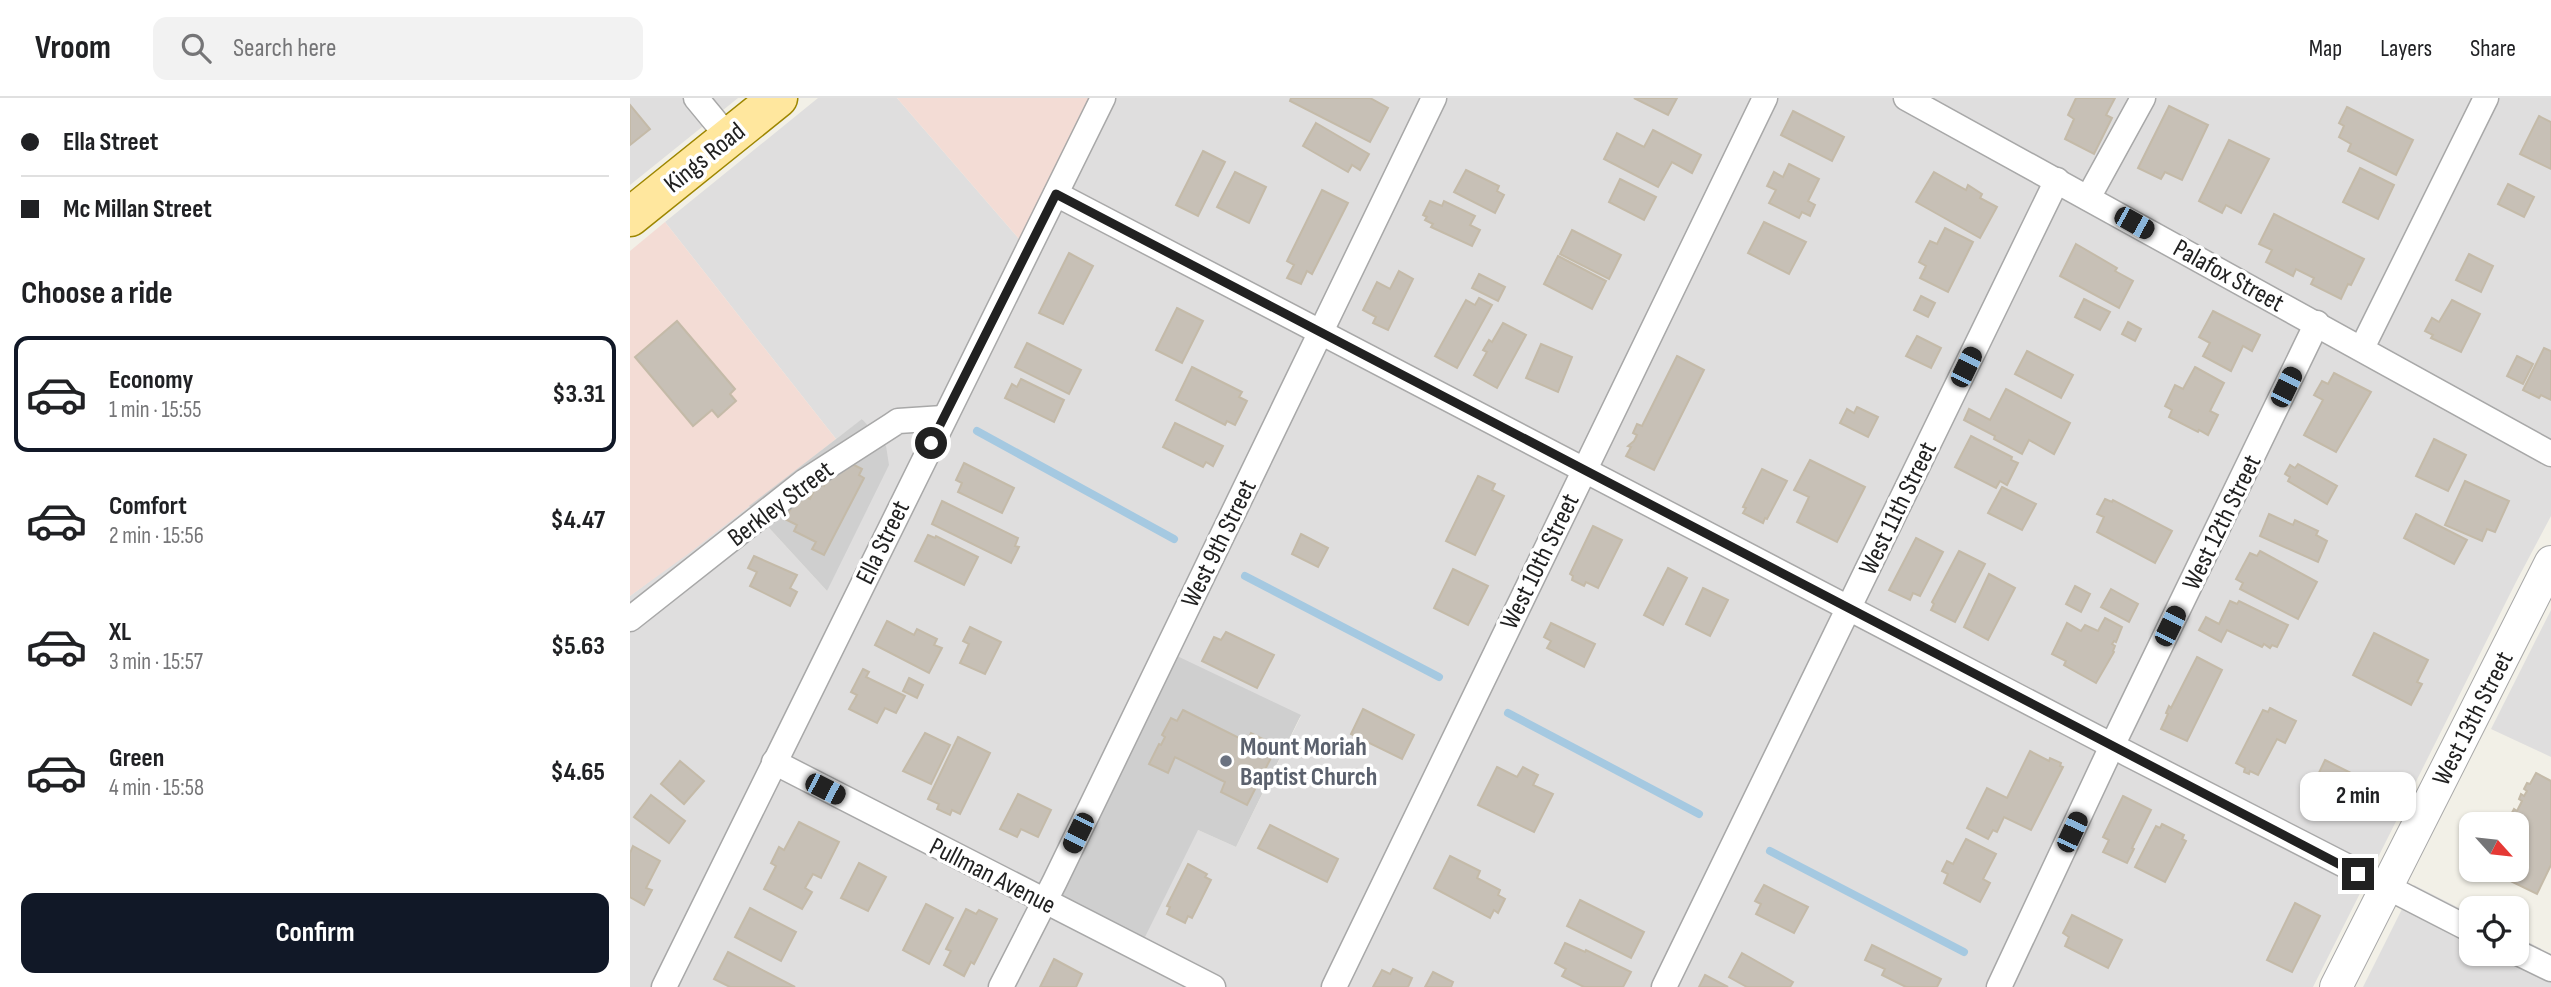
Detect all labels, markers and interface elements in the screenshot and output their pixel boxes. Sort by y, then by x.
search box [153,17,643,80]
text: Vroom [35,28,111,68]
icon: search [177,29,215,67]
text: Search here [233,33,336,64]
text: Map [2309,34,2342,63]
text: Layers [2380,34,2432,63]
text: Share [2470,34,2516,63]
street label: Kings Road [658,116,752,200]
text: Ella Street [63,127,158,158]
text: Mc Millan Street [63,194,212,225]
car [2111,204,2158,242]
street label: Palafox Street [2168,233,2289,319]
text: Choose a ride [21,274,173,313]
car [1948,344,1985,390]
icon: car [25,363,88,426]
car [2268,364,2305,410]
text: Economy [109,365,193,396]
text: $3.31 [552,379,605,410]
text: 1 min · 15:55 [109,396,202,424]
route start [915,427,947,459]
street label: West 11th Street [1853,437,1944,580]
street label: West 12th Street [2176,450,2268,595]
street label: Berkley Street [722,455,840,554]
street label: West 9th Street [1175,475,1264,613]
icon: car [25,489,88,552]
street label: West 10th Street [1494,489,1587,635]
text: Comfort [109,491,187,522]
street label: Ella Street [850,496,917,590]
text: $4.47 [550,505,605,536]
text: 2 min · 15:56 [109,522,204,550]
car [2152,603,2189,649]
icon: car [25,615,88,678]
text: XL [109,617,131,648]
text: $5.63 [551,631,605,662]
street label: West 13th Street [2426,646,2520,791]
text: 3 min · 15:57 [109,648,203,676]
place label: Mount Moriah Baptist Church [1240,732,1377,793]
icon: car [25,741,88,804]
text: Green [109,743,164,774]
marker: Mount Moriah Baptist Church [1218,753,1234,769]
text: $4.65 [551,757,605,788]
car [802,770,849,808]
callout: 2 min [2300,772,2416,822]
text: 4 min · 15:58 [109,774,204,802]
text: 2 min [2336,782,2380,810]
car [2054,809,2091,855]
car [1060,810,1097,856]
north arrow [2459,812,2529,882]
map controls [2459,812,2529,966]
street label: Pullman Avenue [924,831,1060,921]
route end [2342,858,2374,890]
button: Confirm [21,893,609,973]
button: locate [2459,896,2529,966]

